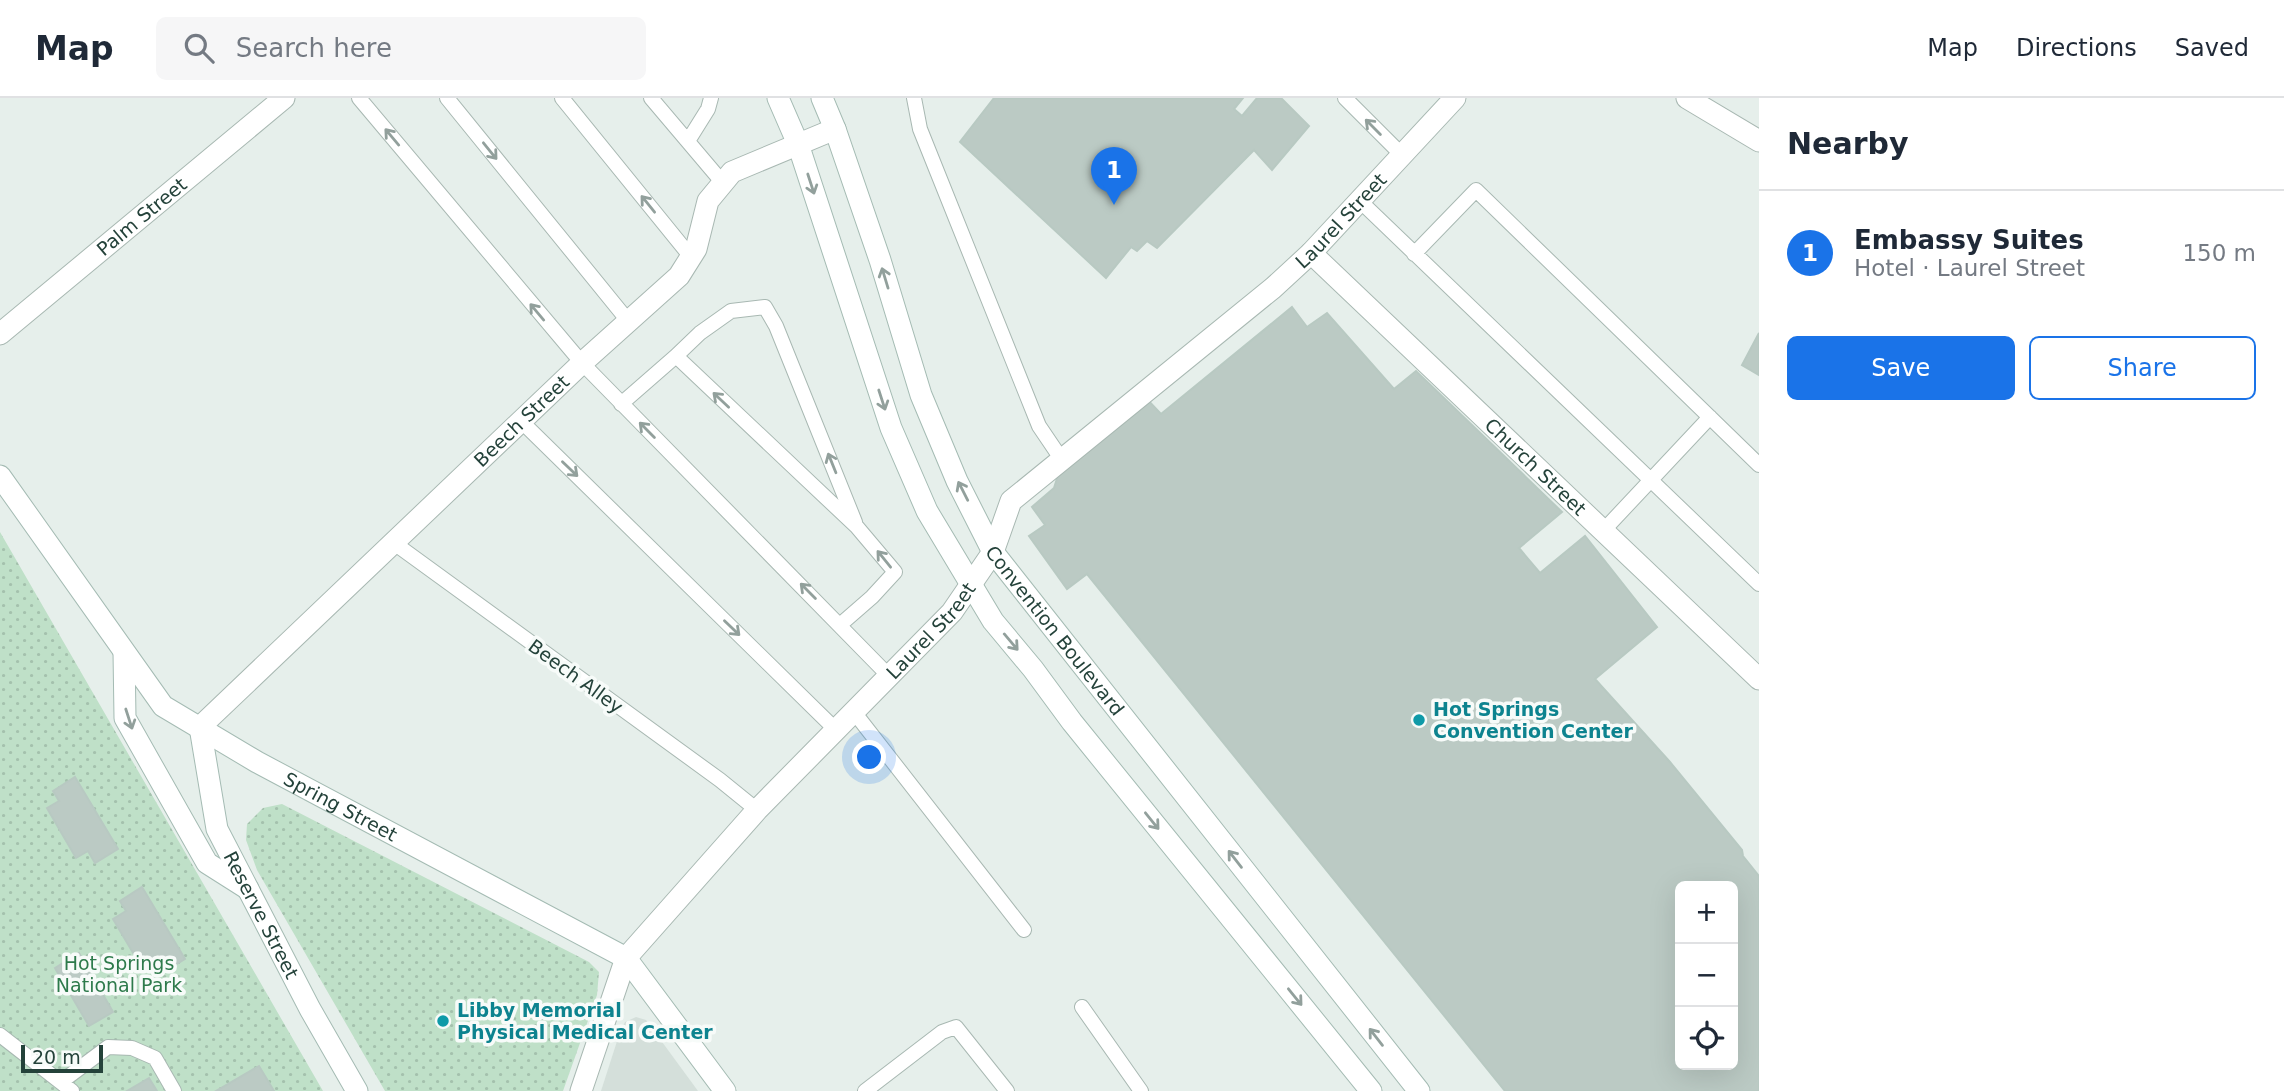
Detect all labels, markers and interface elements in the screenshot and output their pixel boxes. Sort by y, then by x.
search box [156,17,646,80]
text: Map [35,29,114,68]
icon: search [180,29,218,67]
text: Search here [236,33,392,63]
text: Map [1927,34,1978,62]
text: Directions [2016,34,2137,62]
text: Saved [2175,34,2249,62]
one-way arrow [1365,118,1382,135]
text: Nearby [1787,126,1909,161]
one-way arrow [384,128,399,146]
one-way arrow [482,142,498,160]
pin: 1 [1091,147,1137,205]
street label: Laurel Street [1291,168,1391,273]
street label: Palm Street [92,173,191,260]
one-way arrow [806,173,818,195]
one-way arrow [640,195,656,213]
text: Embassy Suites [1854,225,2084,255]
text: 1 [1802,240,1818,266]
text: 150 m [2182,240,2256,266]
text: Hotel · Laurel Street [1854,255,2085,281]
one-way arrow [878,267,891,289]
one-way arrow [529,303,545,321]
button: Save [1787,336,2015,400]
button: Share [2029,336,2256,400]
street label: Beech Street [469,370,573,471]
one-way arrow [877,389,890,411]
one-way arrow [713,391,730,408]
street label: Church Street [1481,413,1591,520]
one-way arrow [639,422,656,439]
one-way arrow [824,453,837,475]
one-way arrow [561,460,578,477]
one-way arrow [955,481,969,502]
street label: Convention Boulevard [981,541,1129,720]
one-way arrow [876,550,891,568]
street label: Laurel Street [882,578,980,683]
one-way arrow [799,583,816,600]
one-way arrow [724,619,741,636]
one-way arrow [1003,633,1019,651]
street label: Beech Alley [524,634,628,718]
place label: Hot Springs Convention Center [1433,698,1633,742]
one-way arrow [123,708,136,730]
marker: Hot Springs Convention Center [1411,712,1427,728]
your location [852,740,886,774]
street label: Spring Street [280,767,401,845]
one-way arrow [1144,811,1160,829]
street label: Reserve Street [219,847,303,982]
one-way arrow [1228,850,1243,869]
map controls [1675,881,1738,1070]
button: + [1675,881,1738,944]
button: − [1675,944,1738,1007]
park label: Hot Springs National Park [56,952,182,996]
one-way arrow [1288,988,1303,1006]
place label: Libby Memorial Physical Medical Center [457,999,713,1043]
button: locate [1675,1007,1738,1070]
marker: Libby Memorial Physical Medical Center [435,1013,451,1029]
one-way arrow [1369,1029,1384,1047]
scale bar [21,1042,103,1074]
text: 20 m [32,1046,81,1068]

